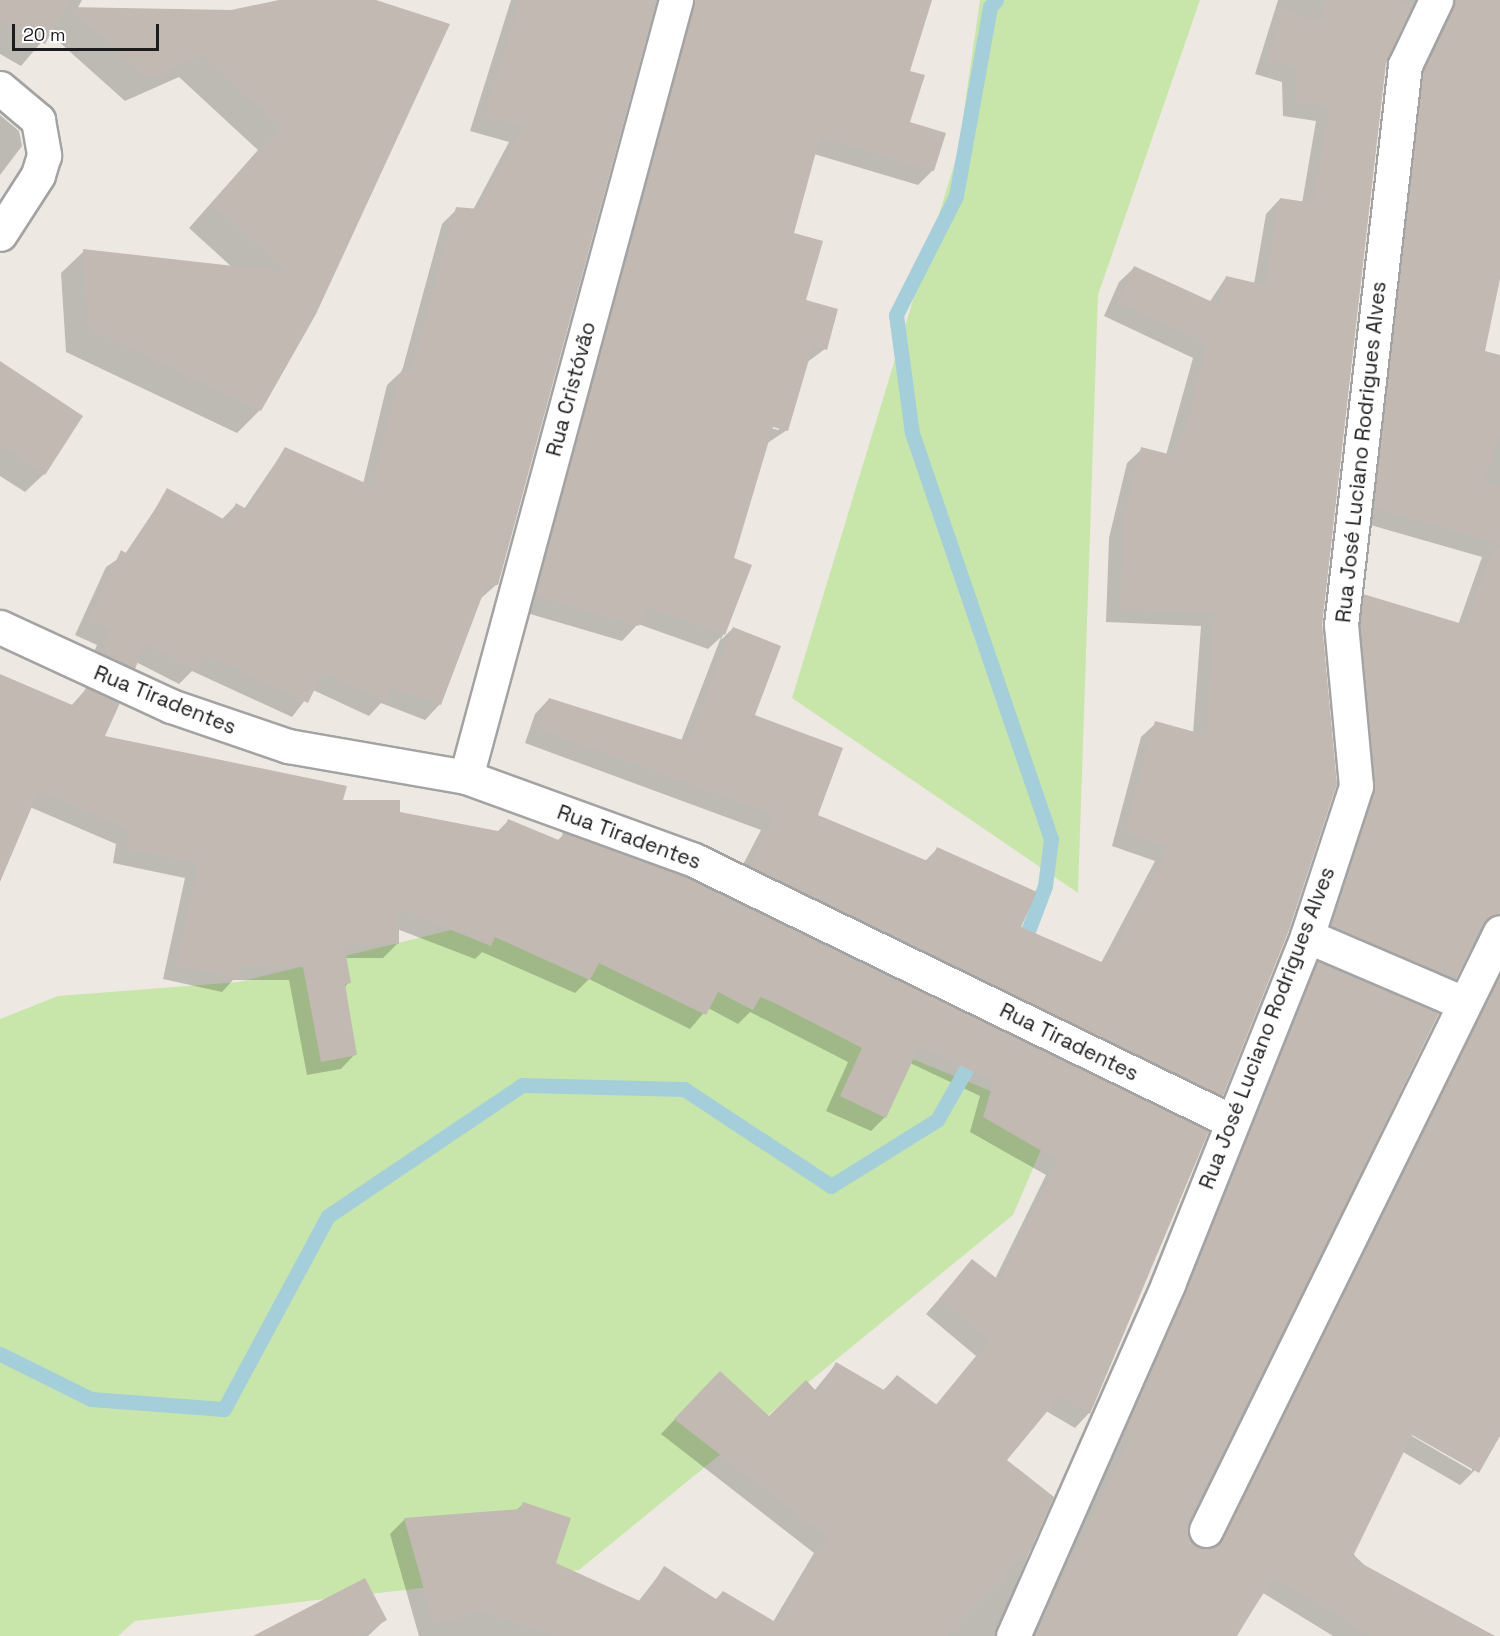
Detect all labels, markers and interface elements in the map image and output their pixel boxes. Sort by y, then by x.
scale bar [15,12,162,50]
text: 20 m [23,23,66,46]
street label: Rua José Luciano Rodrigues Alves [1331,280,1391,624]
street label: Rua Cristóvão [541,319,601,459]
street label: Rua Tiradentes [90,660,240,740]
street label: Rua Tiradentes [553,799,705,875]
street label: Rua José Luciano Rodrigues Alves [1194,863,1340,1193]
street label: Rua Tiradentes [995,997,1143,1087]

